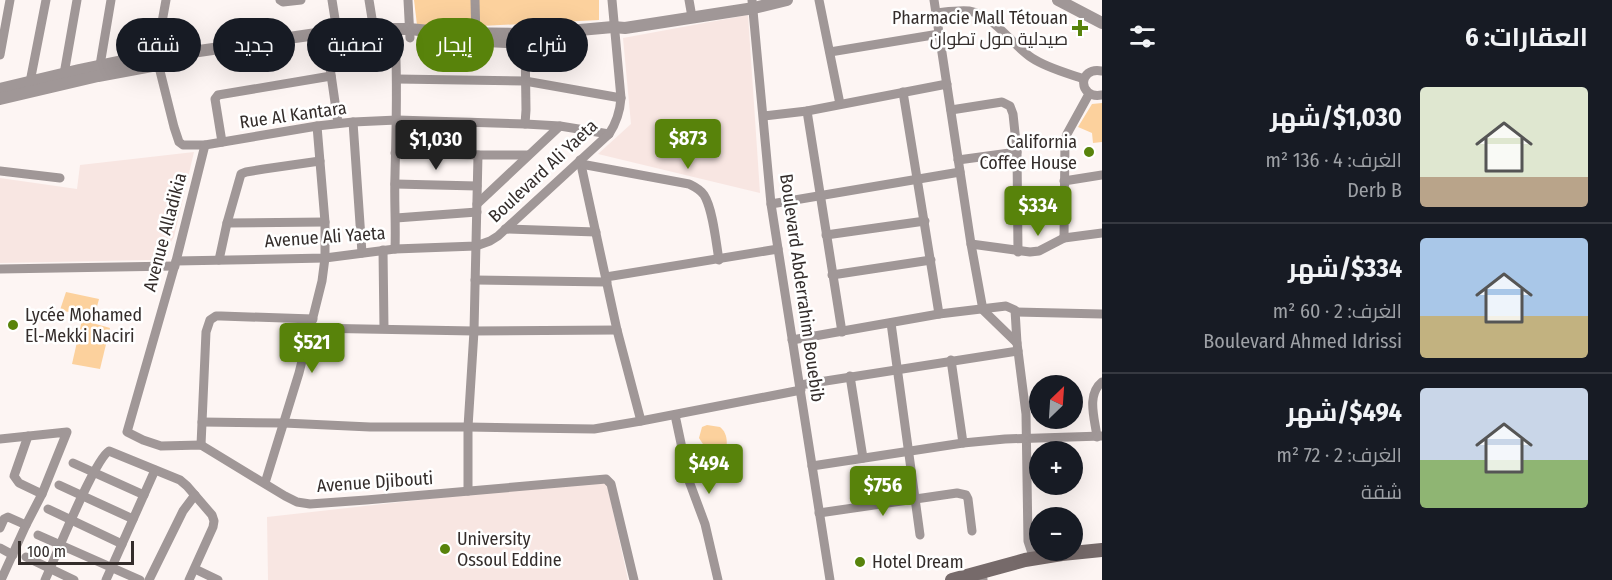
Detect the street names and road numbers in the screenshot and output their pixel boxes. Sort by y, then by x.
street label: Rue Al Kantara [238,97,348,133]
street label: Boulevard Ali Yaeta [484,115,602,227]
street label: Avenue Alladikia [139,170,191,294]
street label: Boulevard Abderrahim Bouebib [775,172,829,404]
street label: Avenue Ali Yaeta [264,222,386,252]
street label: Avenue Djibouti [316,467,434,497]

